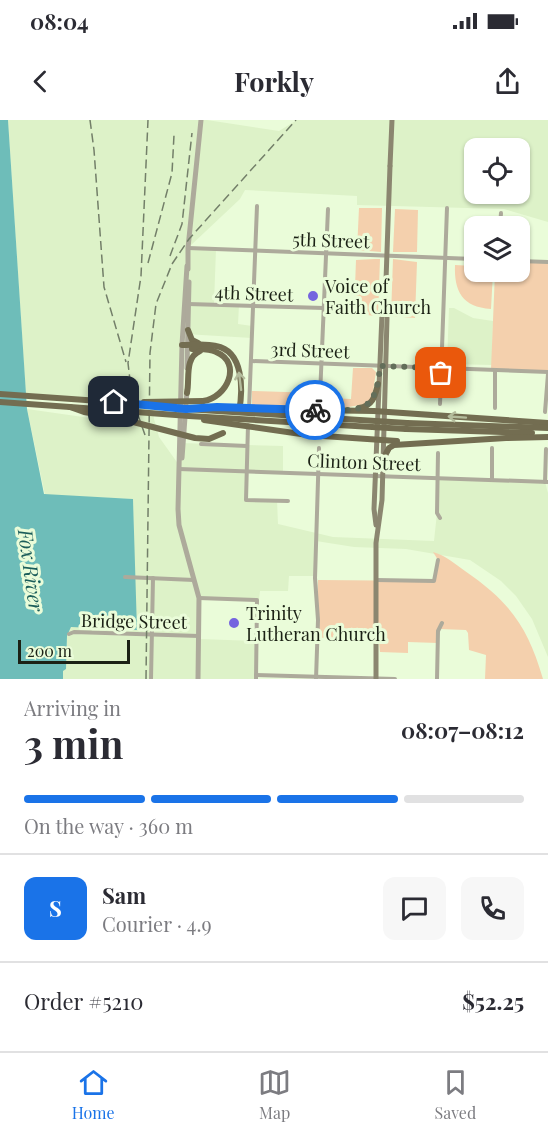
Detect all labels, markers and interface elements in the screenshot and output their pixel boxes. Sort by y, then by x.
text: 08:04 [30,6,89,36]
text: Forkly [234,63,314,99]
icon: back [24,65,57,98]
icon: share [491,65,524,98]
map controls [464,138,530,282]
button: locate [464,138,530,204]
button: layers [464,216,530,282]
street label: 5th Street [292,227,371,253]
place label: Voice of Faith Church [324,274,431,319]
street label: 4th Street [214,280,294,306]
marker: Voice of Faith Church [306,289,320,303]
street label: 3rd Street [270,337,351,363]
pin [415,347,466,398]
icon: bag [424,356,457,389]
one-way arrow [234,372,245,391]
pin [88,376,139,427]
courier [285,380,345,440]
icon: home [97,385,130,418]
icon: bike [299,394,332,427]
one-way arrow [447,411,467,422]
street label: Clinton Street [307,448,422,476]
water label: Fox River [13,526,51,614]
place label: Trinity Lutheran Church [246,601,386,646]
street label: Bridge Street [81,608,188,634]
marker: Trinity Lutheran Church [227,616,241,630]
scale bar [18,637,130,664]
text: 200 m [27,640,72,661]
text: Arriving in [24,694,121,721]
text: 08:07–08:12 [401,715,524,745]
text: 3 min [24,717,123,769]
text: On the way · 360 m [24,812,193,839]
button: chat [383,877,446,940]
button: phone [461,877,524,940]
text: Sam [102,880,146,910]
text: S [49,893,62,923]
text: Courier · 4.9 [102,910,212,937]
text: Order #5210 [24,986,143,1016]
text: $52.25 [462,986,524,1016]
tab: Home [72,1066,115,1123]
tab: Map [258,1066,291,1123]
tab: Saved [435,1066,476,1123]

